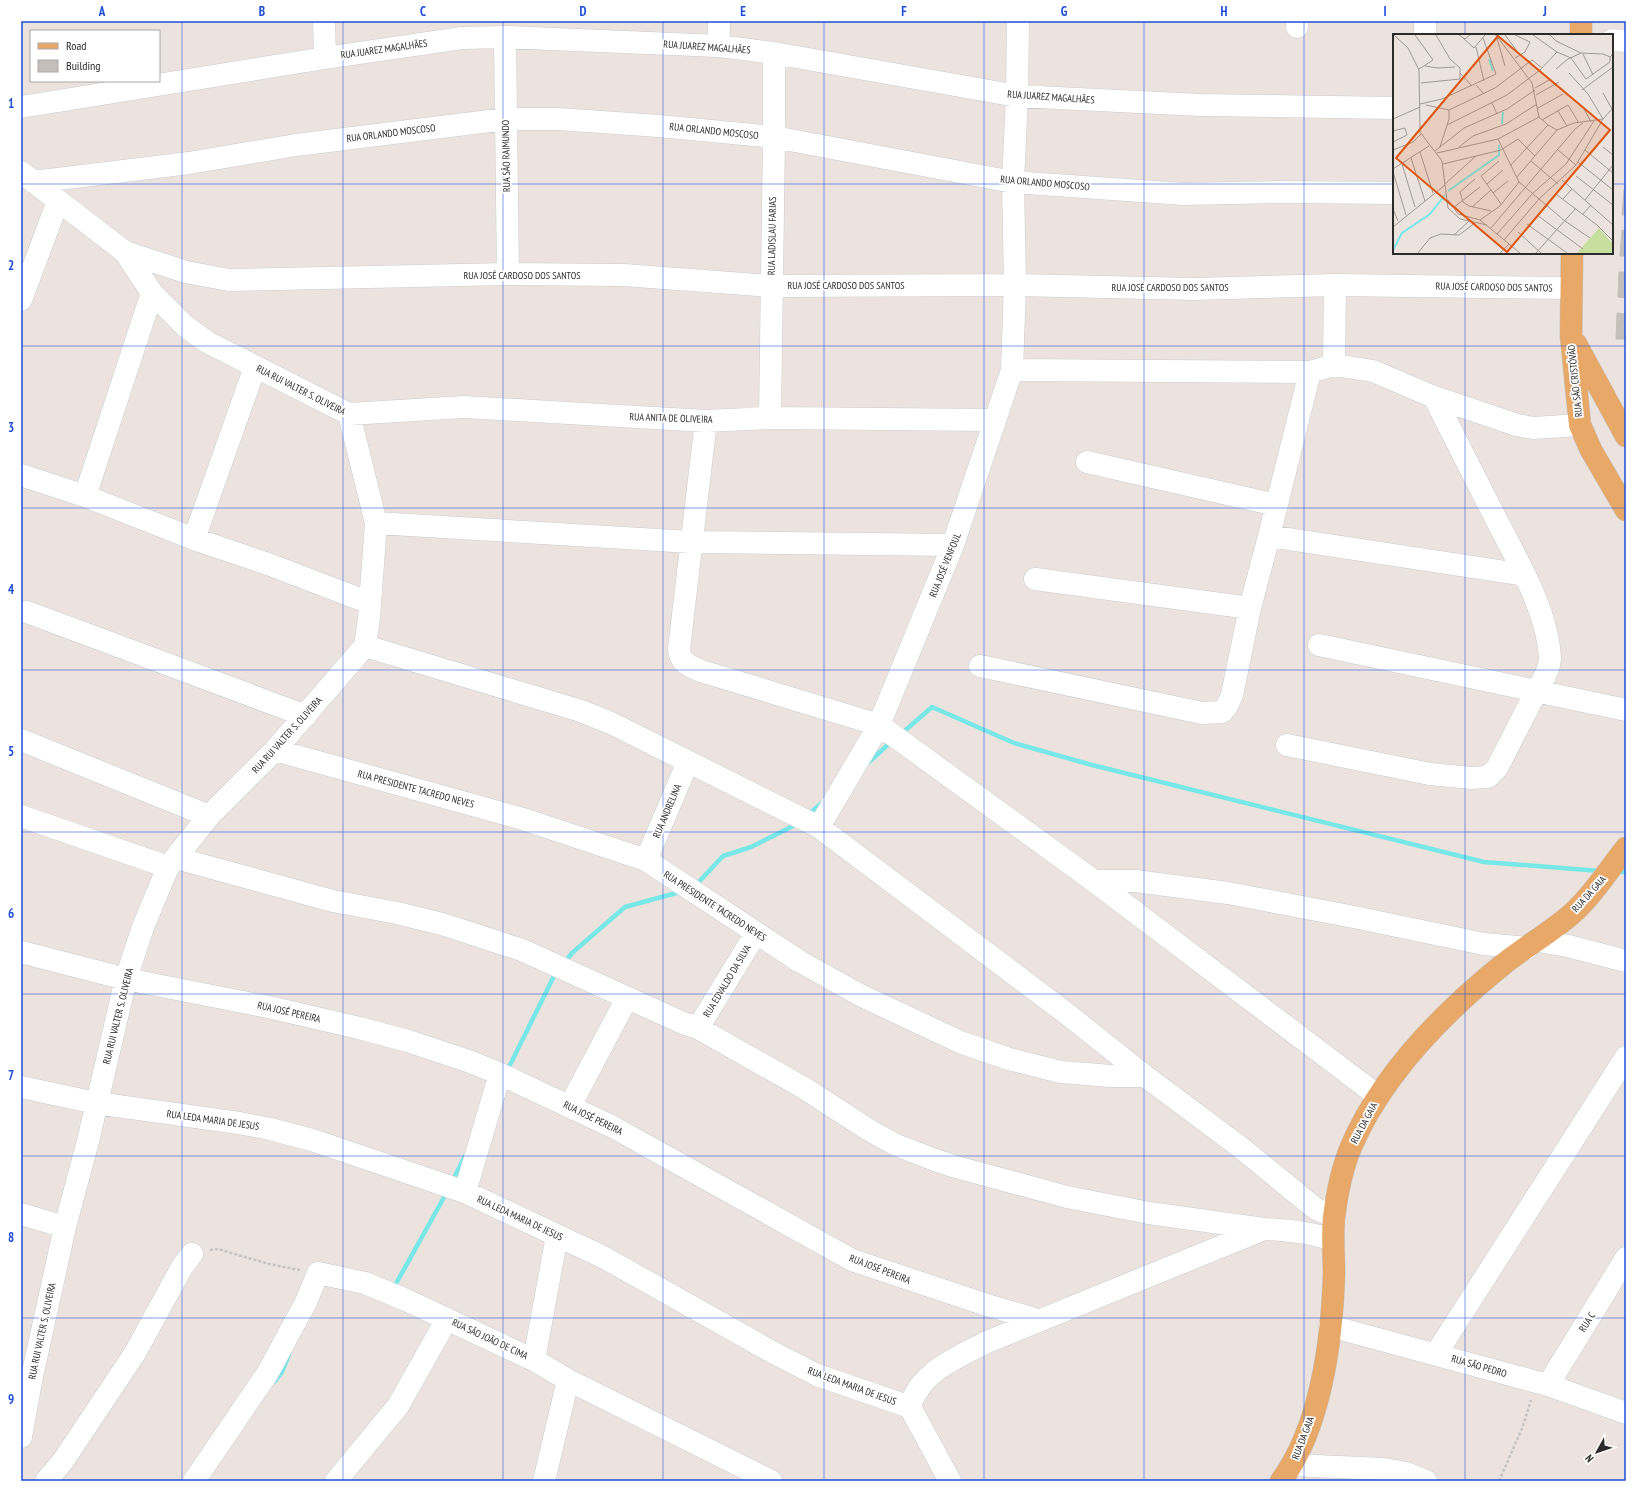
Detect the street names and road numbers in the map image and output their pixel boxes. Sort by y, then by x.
street label: RUA JUAREZ MAGALHÃES [340,36,428,62]
street label: RUA JUAREZ MAGALHÃES [663,37,751,57]
street label: RUA JUAREZ MAGALHÃES [1007,87,1095,107]
street label: RUA SÃO RAIMUNDO [499,119,513,192]
street label: RUA ORLANDO MOSCOSO [669,120,760,142]
street label: RUA ORLANDO MOSCOSO [346,121,437,145]
street label: RUA ORLANDO MOSCOSO [1000,173,1091,193]
street label: RUA LADISLAU FARIAS [765,197,779,275]
street label: RUA JOSÉ CARDOSO DOS SANTOS [463,269,581,282]
street label: RUA JOSÉ CARDOSO DOS SANTOS [787,279,905,292]
street label: RUA JOSÉ CARDOSO DOS SANTOS [1435,279,1553,295]
street label: RUA JOSÉ CARDOSO DOS SANTOS [1111,281,1229,294]
street label: RUA SÃO CRISTÓVÃO [1565,344,1585,418]
street label: RUA RUI VALTER S. OLIVEIRA [254,362,348,418]
street label: RUA ANITA DE OLIVEIRA [629,410,713,426]
street label: RUA JOSÉ VENFOUL [926,530,964,599]
street label: RUA RUI VALTER S. OLIVEIRA [249,694,325,776]
street label: RUA PRESIDENTE TACREDO NEVES [356,767,476,811]
street label: RUA ANDRELINA [650,782,684,840]
street label: RUA PRESIDENTE TACREDO NEVES [661,868,769,944]
street label: RUA DA GAIA [1569,873,1609,915]
street label: RUA EDVALDO DA SILVA [700,942,754,1020]
street label: RUA RUI VALTER S. OLIVEIRA [100,966,136,1065]
street label: RUA JOSÉ PEREIRA [256,998,322,1026]
street label: RUA JOSÉ PEREIRA [561,1098,625,1138]
street label: RUA DA GAIA [1348,1100,1380,1146]
street label: RUA LEDA MARIA DE JESUS [166,1107,260,1133]
street label: RUA LEDA MARIA DE JESUS [475,1192,565,1244]
street label: RUA JOSÉ PEREIRA [847,1251,913,1287]
street label: RUA RUI VALTER S. OLIVEIRA [25,1281,59,1381]
street label: RUA C [1576,1309,1598,1334]
street label: RUA SÃO JOÃO DE CIMA [450,1316,530,1362]
street label: RUA SÃO PEDRO [1450,1352,1509,1380]
street label: RUA LEDA MARIA DE JESUS [806,1364,898,1408]
street label: RUA DA GAIA [1289,1415,1317,1461]

